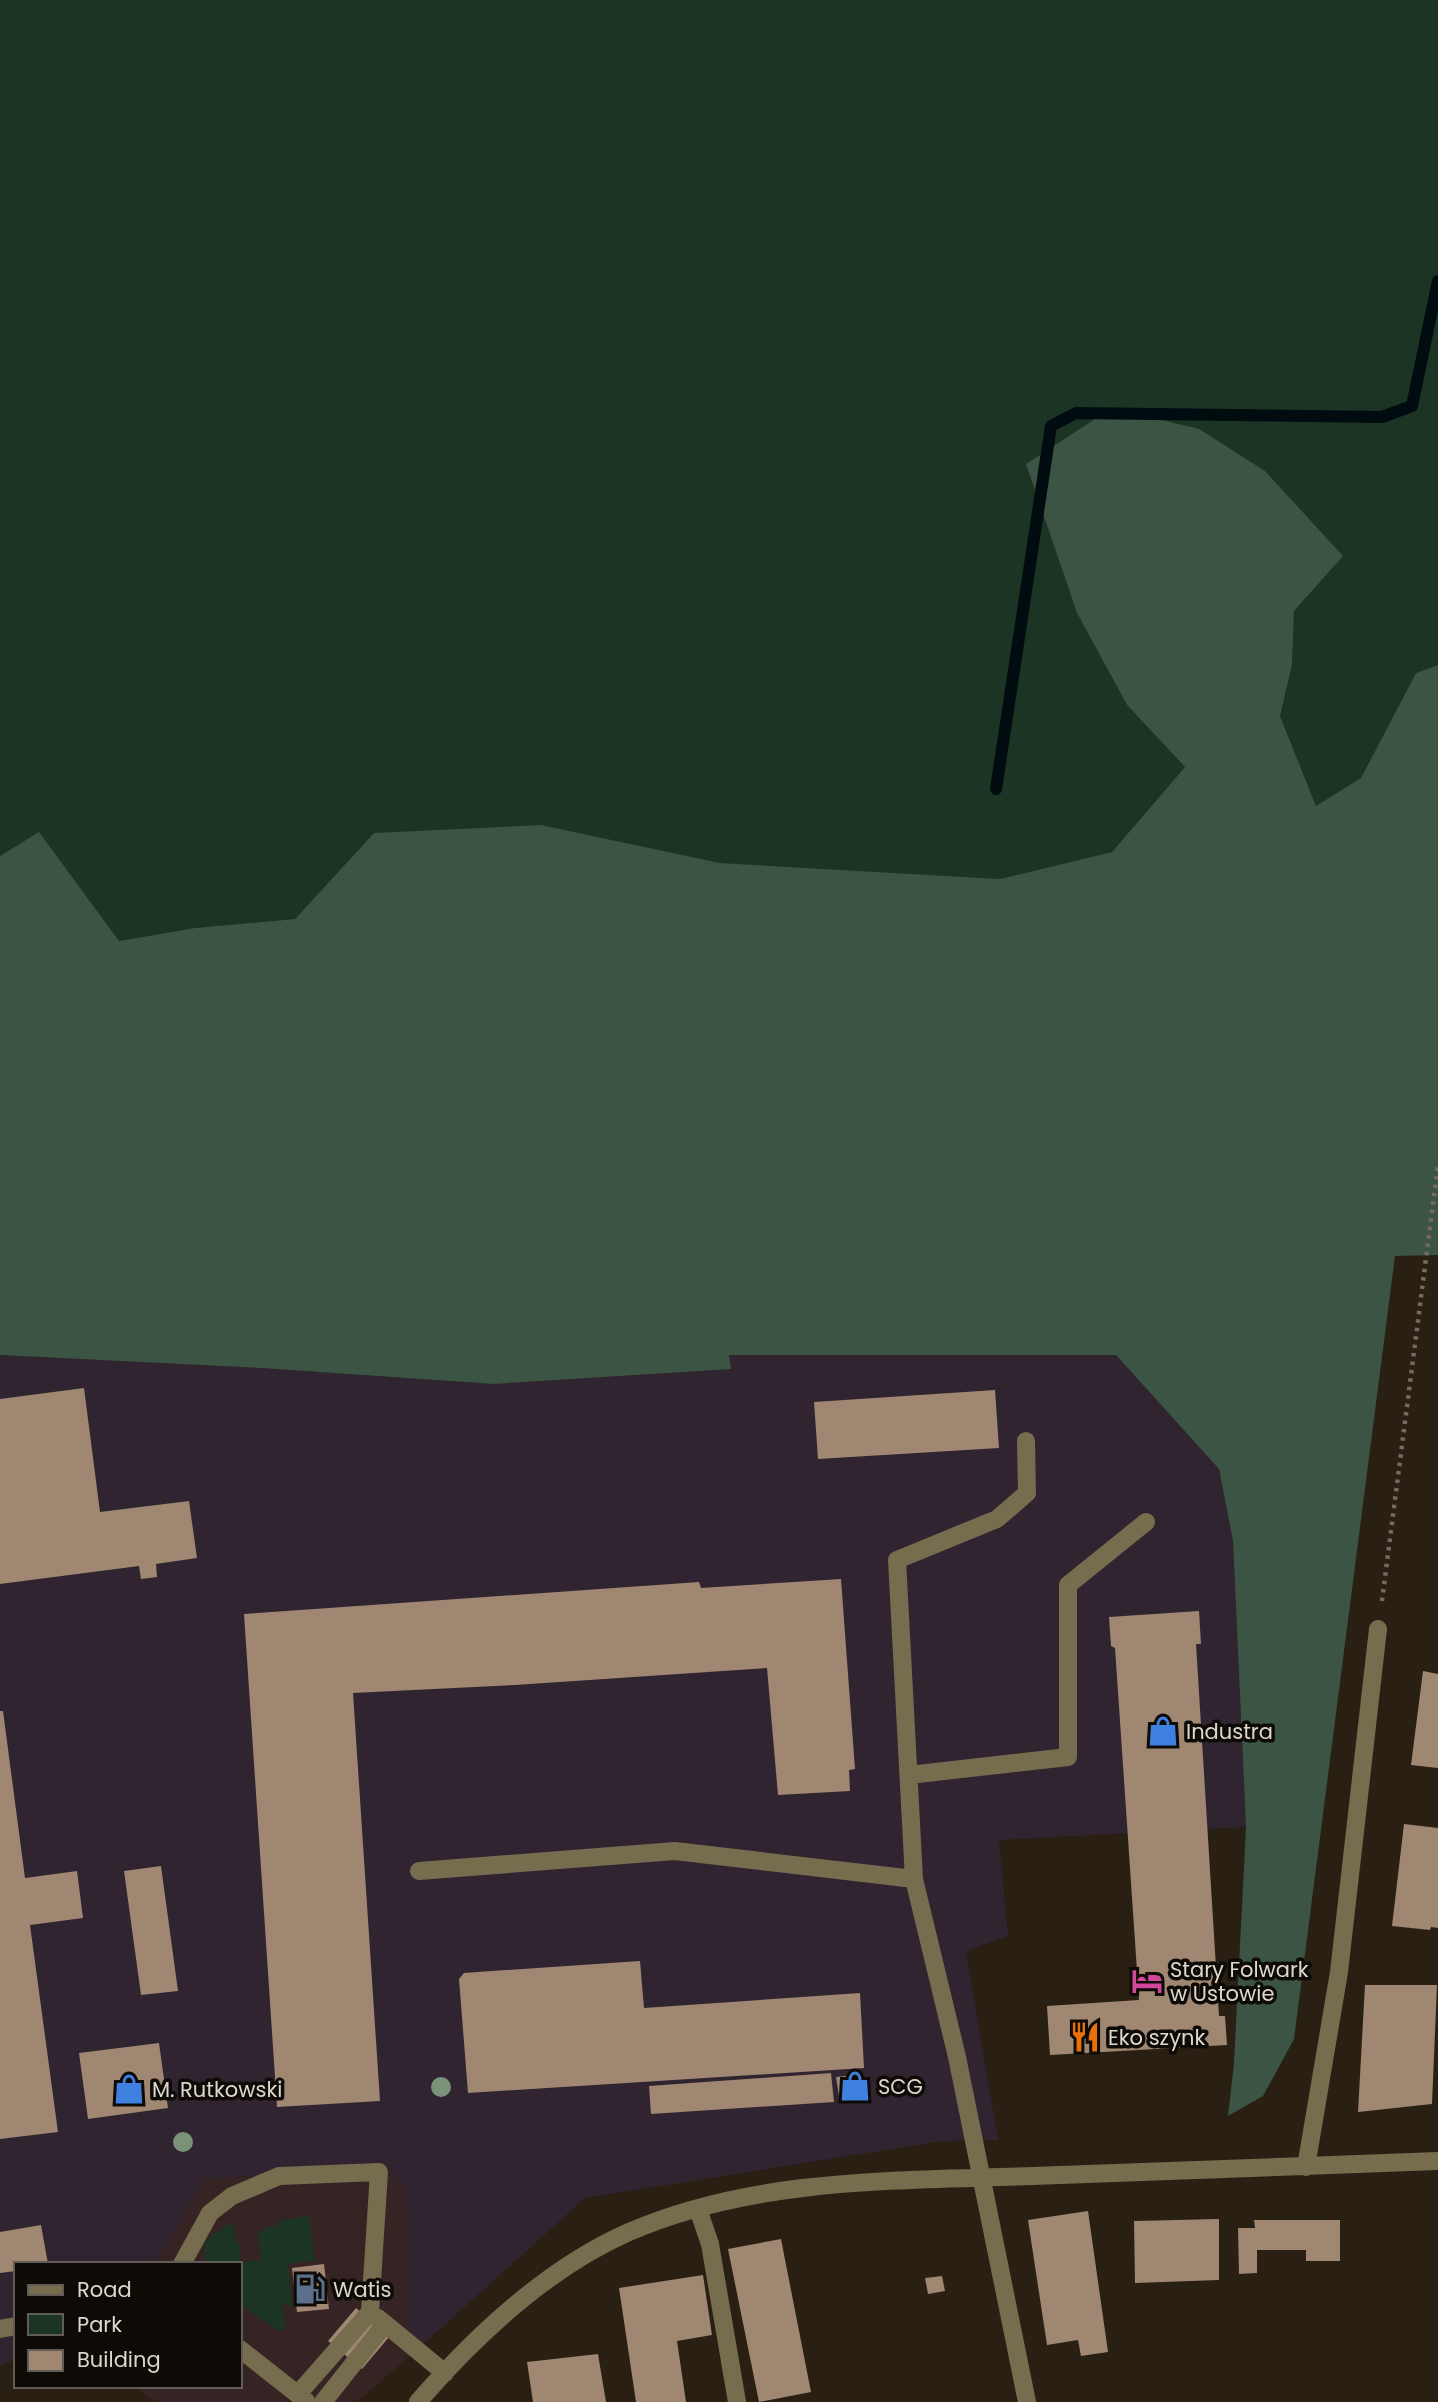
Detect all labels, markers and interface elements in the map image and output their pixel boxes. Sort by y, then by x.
shop icon: Industra [1146,1714,1180,1748]
place label: Industra [1186,1717,1273,1746]
place label: Stary Folwark w Ustowie [1170,1955,1309,2008]
hotel icon: Stary Folwark w Ustowie [1130,1964,1164,1998]
restaurant icon: Eko szynk [1068,2020,1102,2054]
place label: Eko szynk [1108,2023,1205,2052]
shop icon: SCG [838,2069,872,2103]
shop icon: M. Rutkowski [112,2072,146,2106]
place label: SCG [878,2072,923,2101]
place label: M. Rutkowski [152,2075,282,2104]
legend [14,2262,242,2388]
fuel station icon: Watis [293,2272,327,2306]
text: Road [77,2275,132,2304]
place label: Watis [333,2275,391,2304]
text: Park [77,2310,122,2339]
text: Building [77,2345,161,2374]

